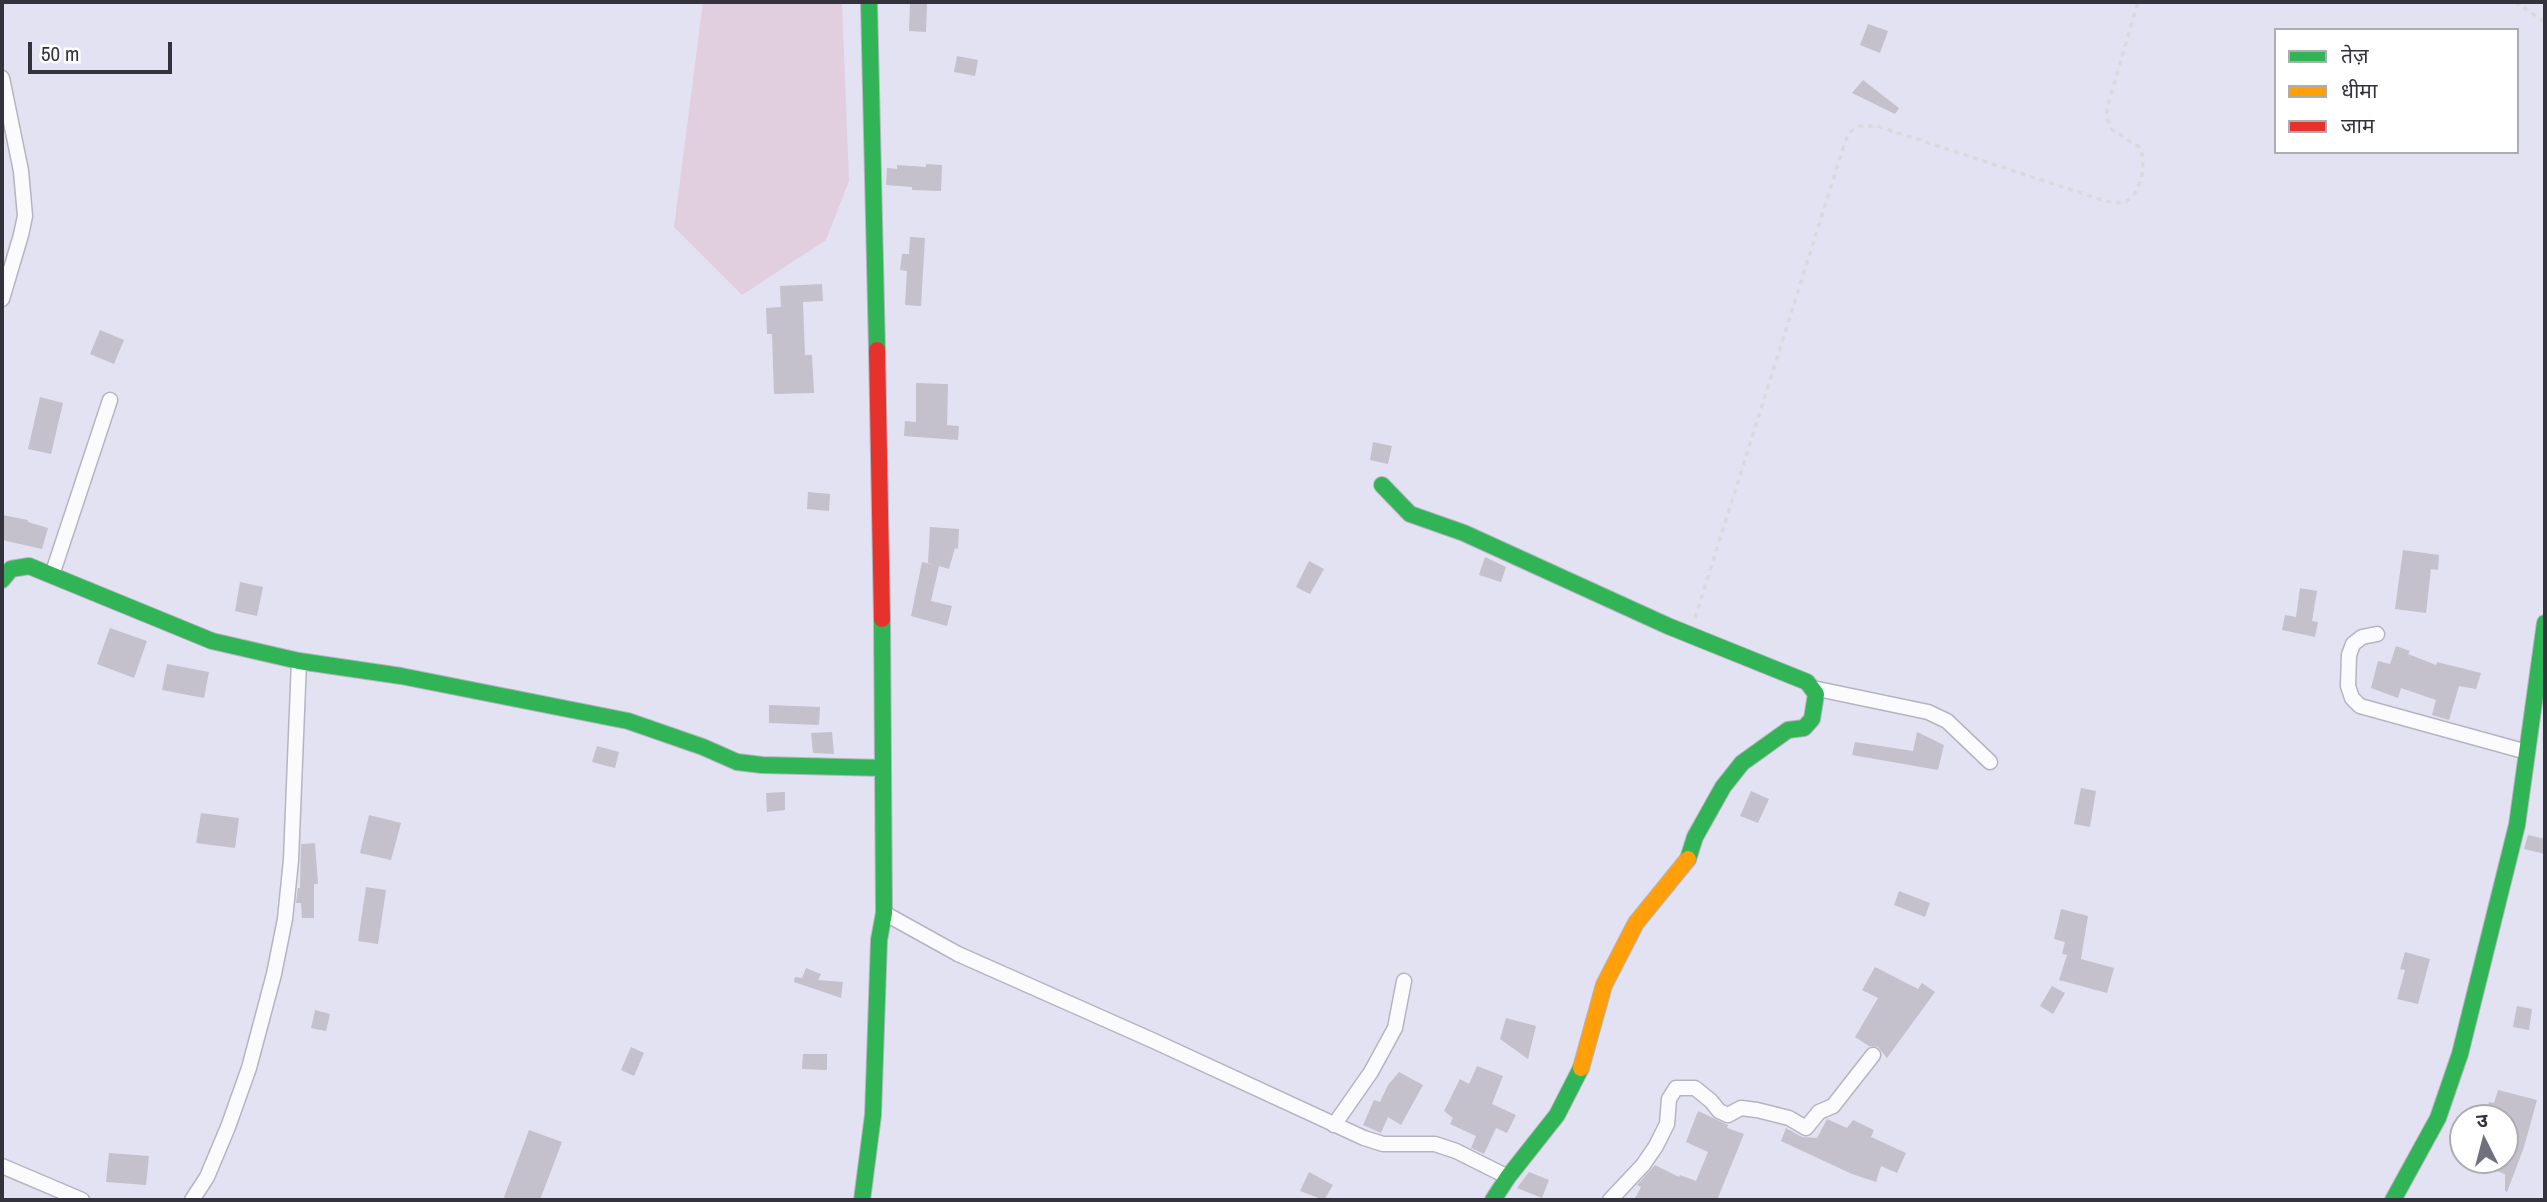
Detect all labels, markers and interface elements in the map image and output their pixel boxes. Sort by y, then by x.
scale bar [32,28,175,72]
legend [2274,28,2519,154]
text: 50 m [41,39,79,68]
text: तेज़ [2341,41,2369,70]
text: धीमा [2341,76,2377,105]
text: जाम [2341,111,2375,140]
north arrow [2449,1104,2519,1174]
text: उ [2475,1107,2489,1134]

